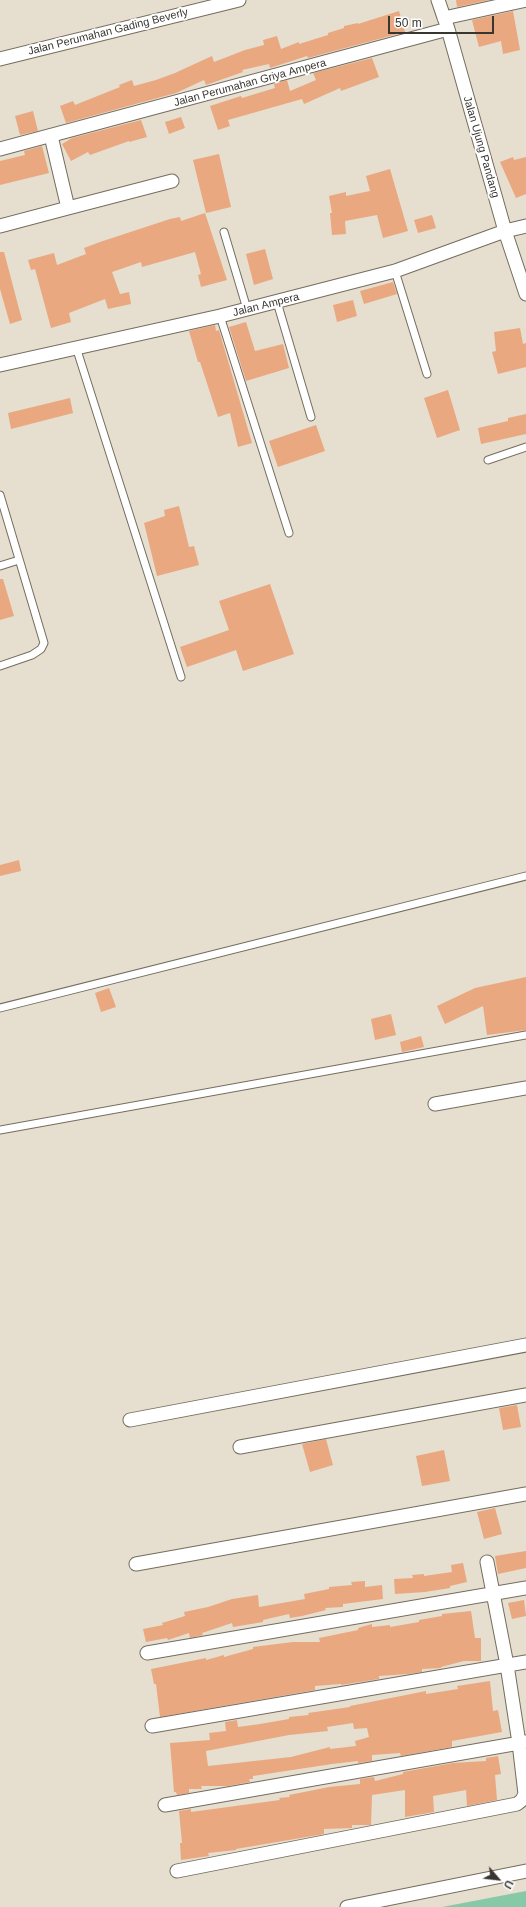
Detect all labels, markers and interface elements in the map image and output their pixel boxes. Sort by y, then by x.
street label: Jalan Perumahan Gading Beverly [27,6,189,58]
scale bar [390,8,496,34]
text: 50 m [395,16,422,30]
street label: Jalan Perumahan Griya Ampera [172,56,328,110]
street label: Jalan Ujung Pandang [460,95,502,199]
street label: Jalan Ampera [231,290,301,320]
north arrow [478,1859,518,1899]
text: U [501,1878,516,1891]

